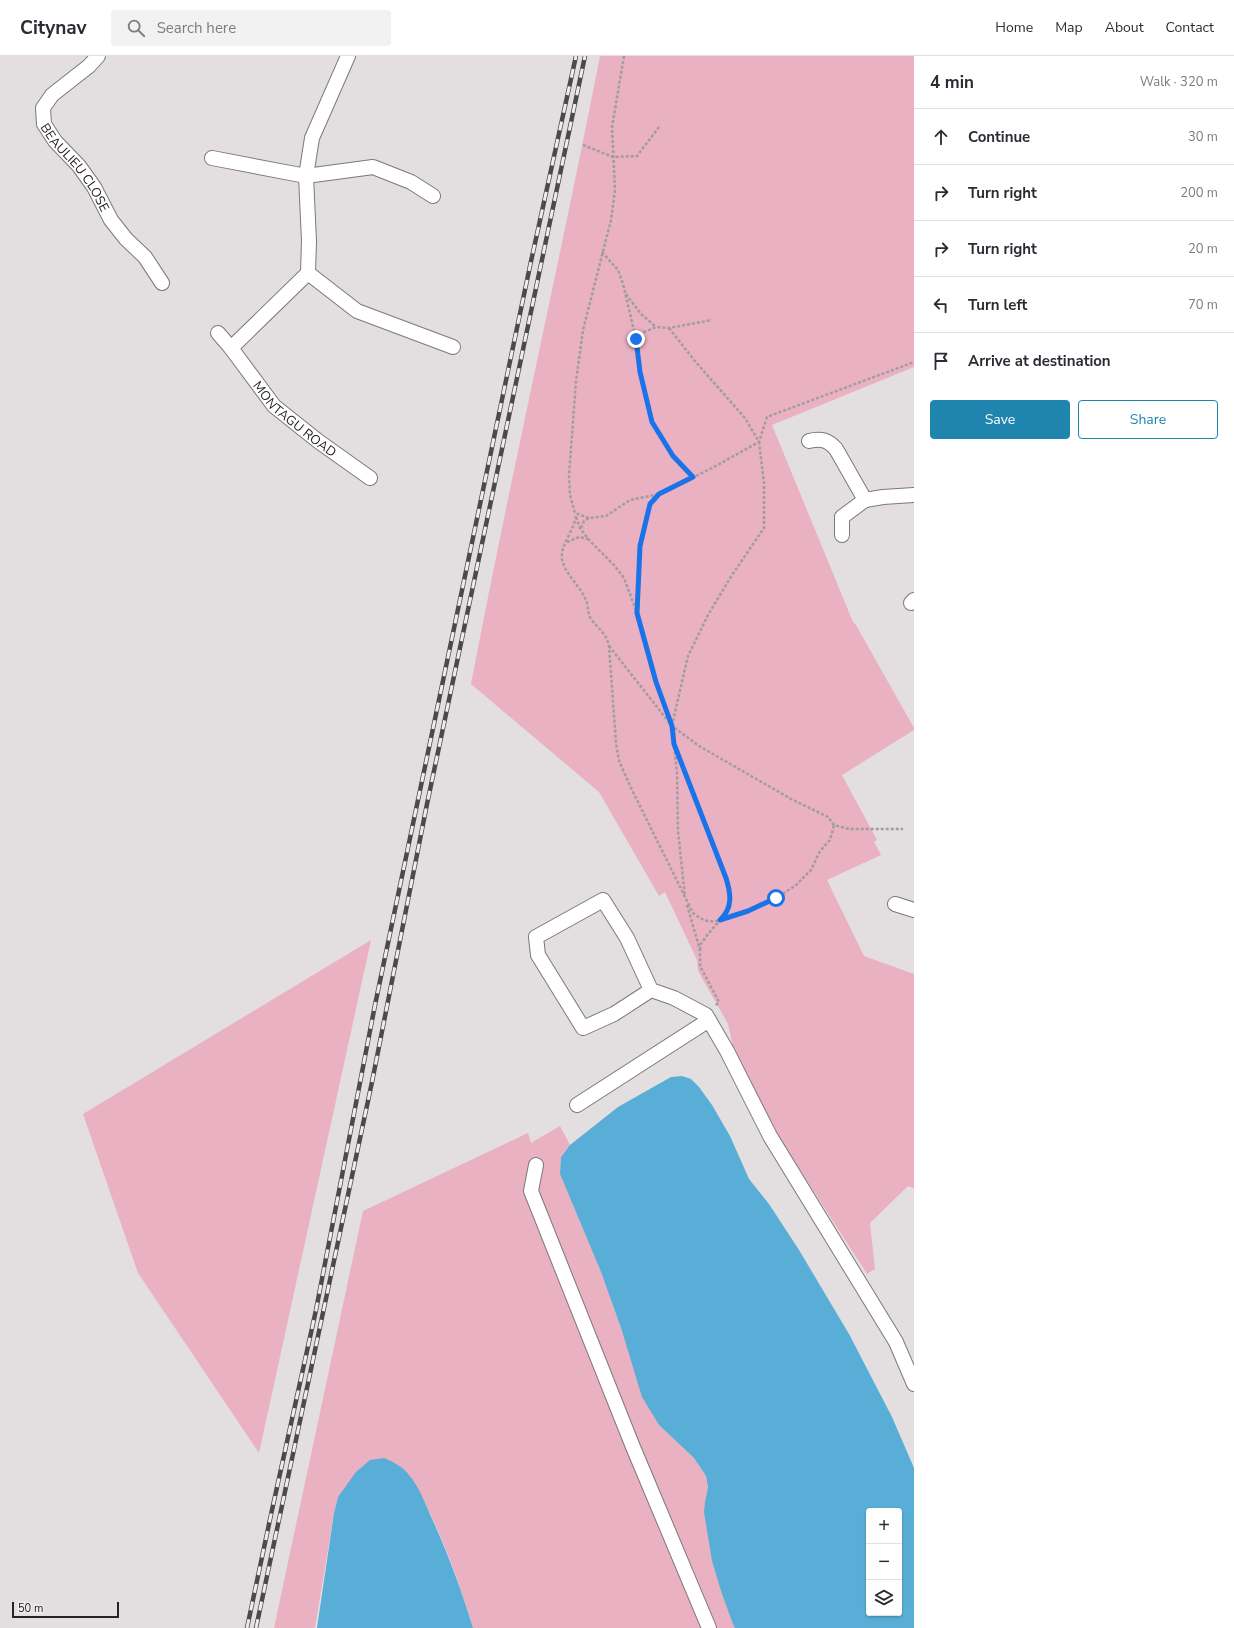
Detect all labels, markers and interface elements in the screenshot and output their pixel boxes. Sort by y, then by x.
search box [111,10,391,46]
text: Citynav [20,15,87,41]
icon: search [125,17,147,39]
text: Search here [157,18,236,38]
text: Home [995,18,1033,37]
text: Map [1055,18,1083,37]
text: About [1105,18,1144,37]
text: Contact [1166,18,1214,37]
text: 4 min [930,71,974,94]
text: Walk · 320 m [1140,73,1218,91]
street label: BEAULIEU CLOSE [36,120,113,215]
icon: ahead [930,126,952,148]
text: Continue [968,127,1030,147]
text: 30 m [1188,128,1218,146]
icon: right [930,182,952,204]
text: Turn right [968,183,1037,203]
text: 200 m [1180,184,1218,202]
icon: right [930,238,952,260]
text: Turn right [968,239,1037,259]
text: 20 m [1188,240,1218,258]
icon: left [930,294,952,316]
text: Turn left [968,295,1027,315]
text: 70 m [1188,296,1218,314]
route end [627,330,645,348]
icon: arrive [930,350,952,372]
text: Arrive at destination [968,351,1111,371]
street label: MONTAGU ROAD [248,378,340,461]
button: Save [930,400,1070,439]
button: Share [1078,400,1218,439]
route start [767,889,785,907]
map controls [866,1508,902,1616]
button: + [866,1508,902,1544]
button: − [866,1544,902,1580]
button: layers [866,1580,902,1616]
scale bar [12,1600,119,1619]
text: 50 m [18,1601,43,1616]

